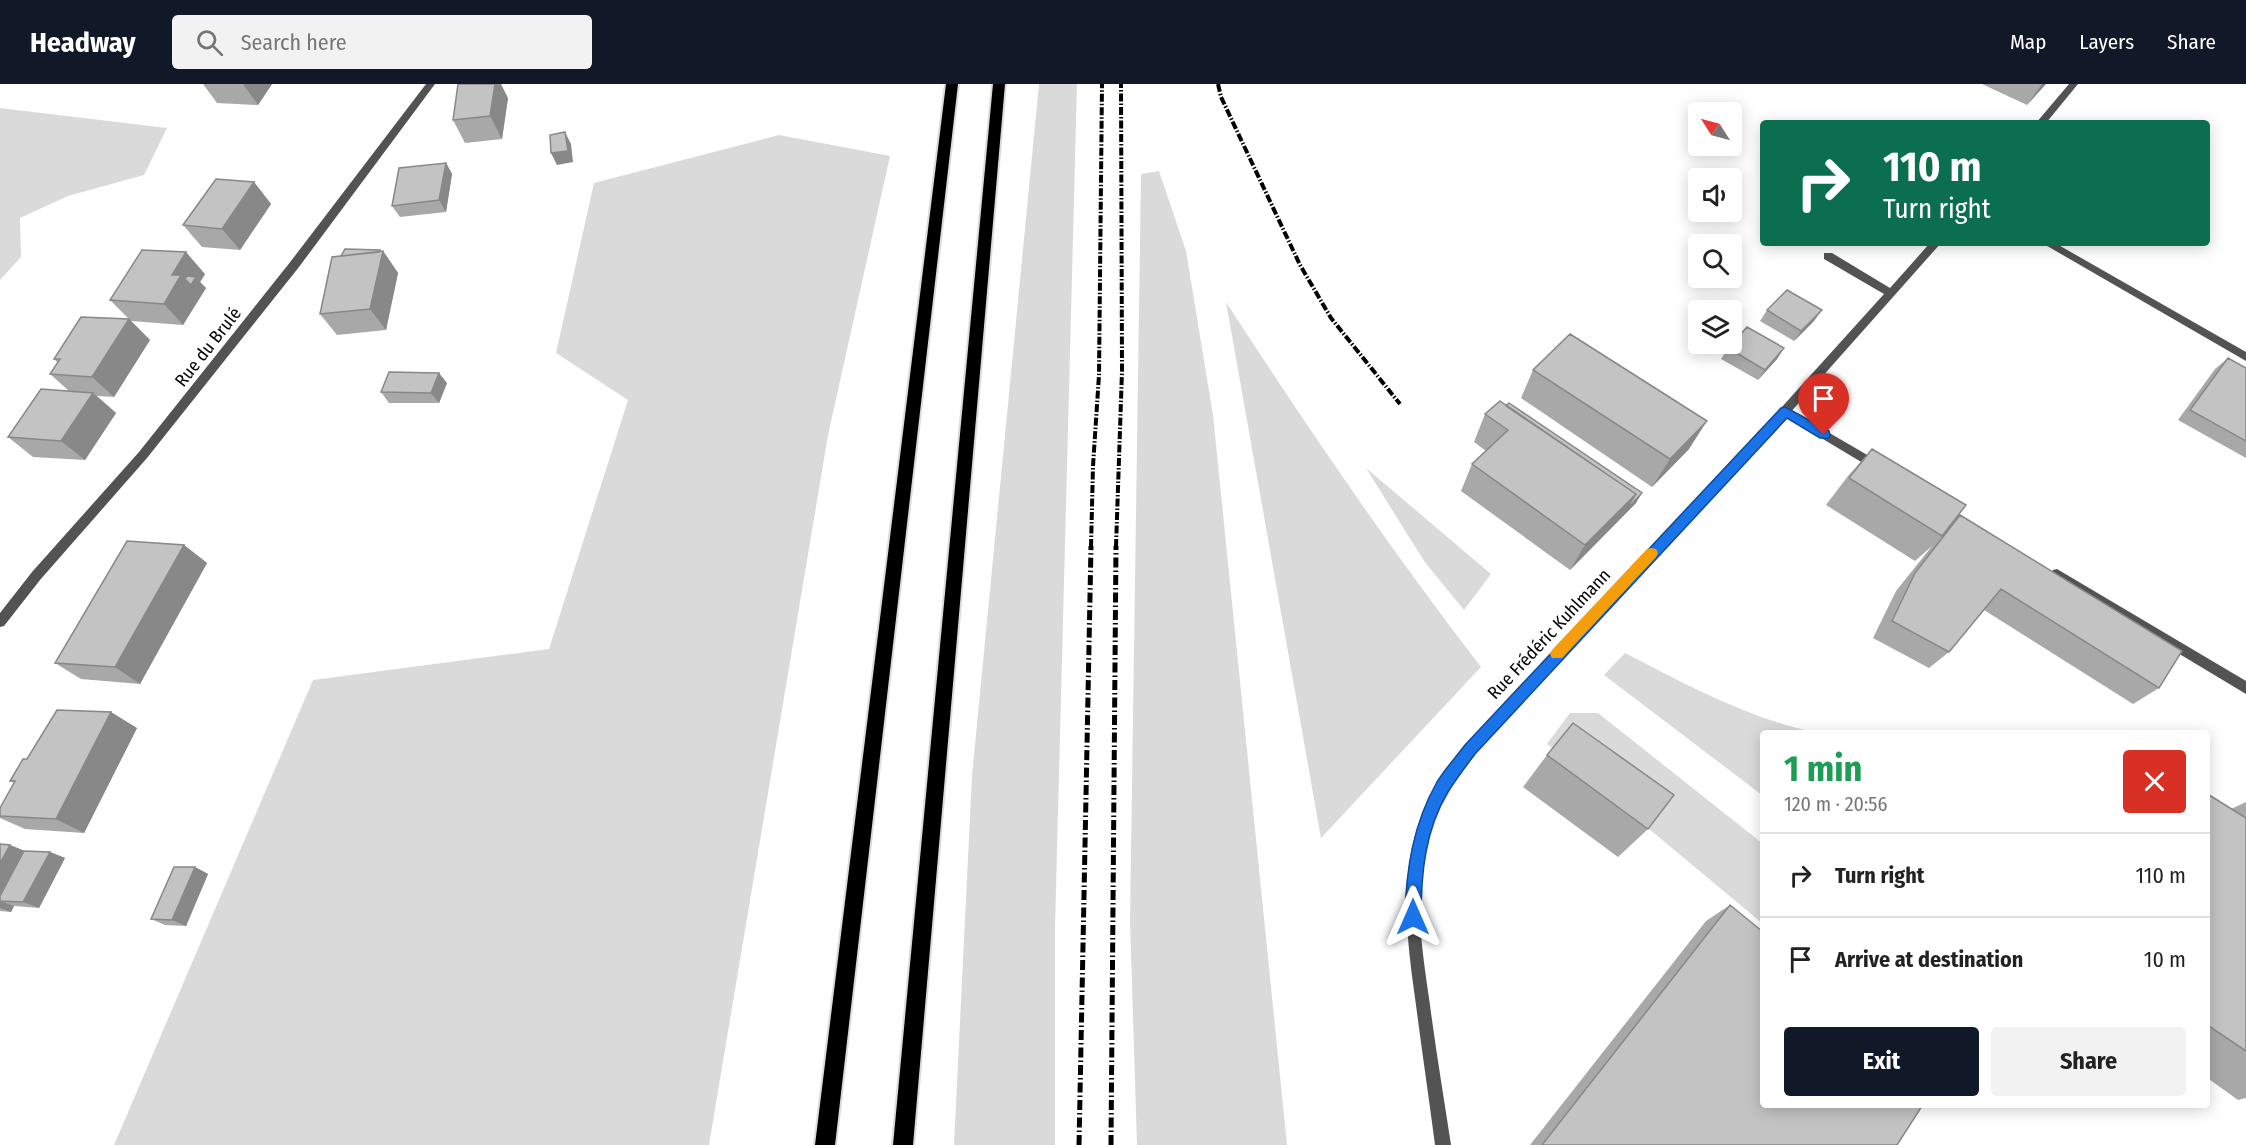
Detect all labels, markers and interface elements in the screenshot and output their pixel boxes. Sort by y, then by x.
search box [172,15,592,69]
text: Headway [30,26,136,59]
icon: search [193,26,226,59]
text: Search here [241,29,347,56]
text: Map [2010,29,2046,55]
text: Layers [2079,29,2134,55]
text: Share [2167,29,2216,55]
north arrow [1688,102,1742,156]
map controls [1688,102,1742,354]
text: 110 m [1883,142,1982,192]
icon: right [1784,144,1862,222]
button: sound [1688,168,1742,222]
text: Turn right [1883,193,1991,225]
button: search [1688,234,1742,288]
button: layers [1688,300,1742,354]
street label: Rue du Brulé [170,303,246,391]
pin [1798,373,1849,435]
icon: arrive [1807,382,1840,415]
street label: Rue Frédéric Kuhlmann [1483,564,1615,704]
text: 1 min [1784,747,1862,791]
button: close [2123,750,2186,813]
text: 120 m · 20:56 [1784,792,1887,816]
icon: right [1784,859,1817,892]
text: Turn right [1835,862,1924,889]
text: 110 m [2136,862,2186,889]
position arrow [1381,885,1445,949]
icon: arrive [1784,943,1817,976]
text: Arrive at destination [1835,946,2023,973]
text: 10 m [2144,946,2186,973]
button: Exit [1784,1027,1979,1096]
button: Share [1991,1027,2186,1096]

